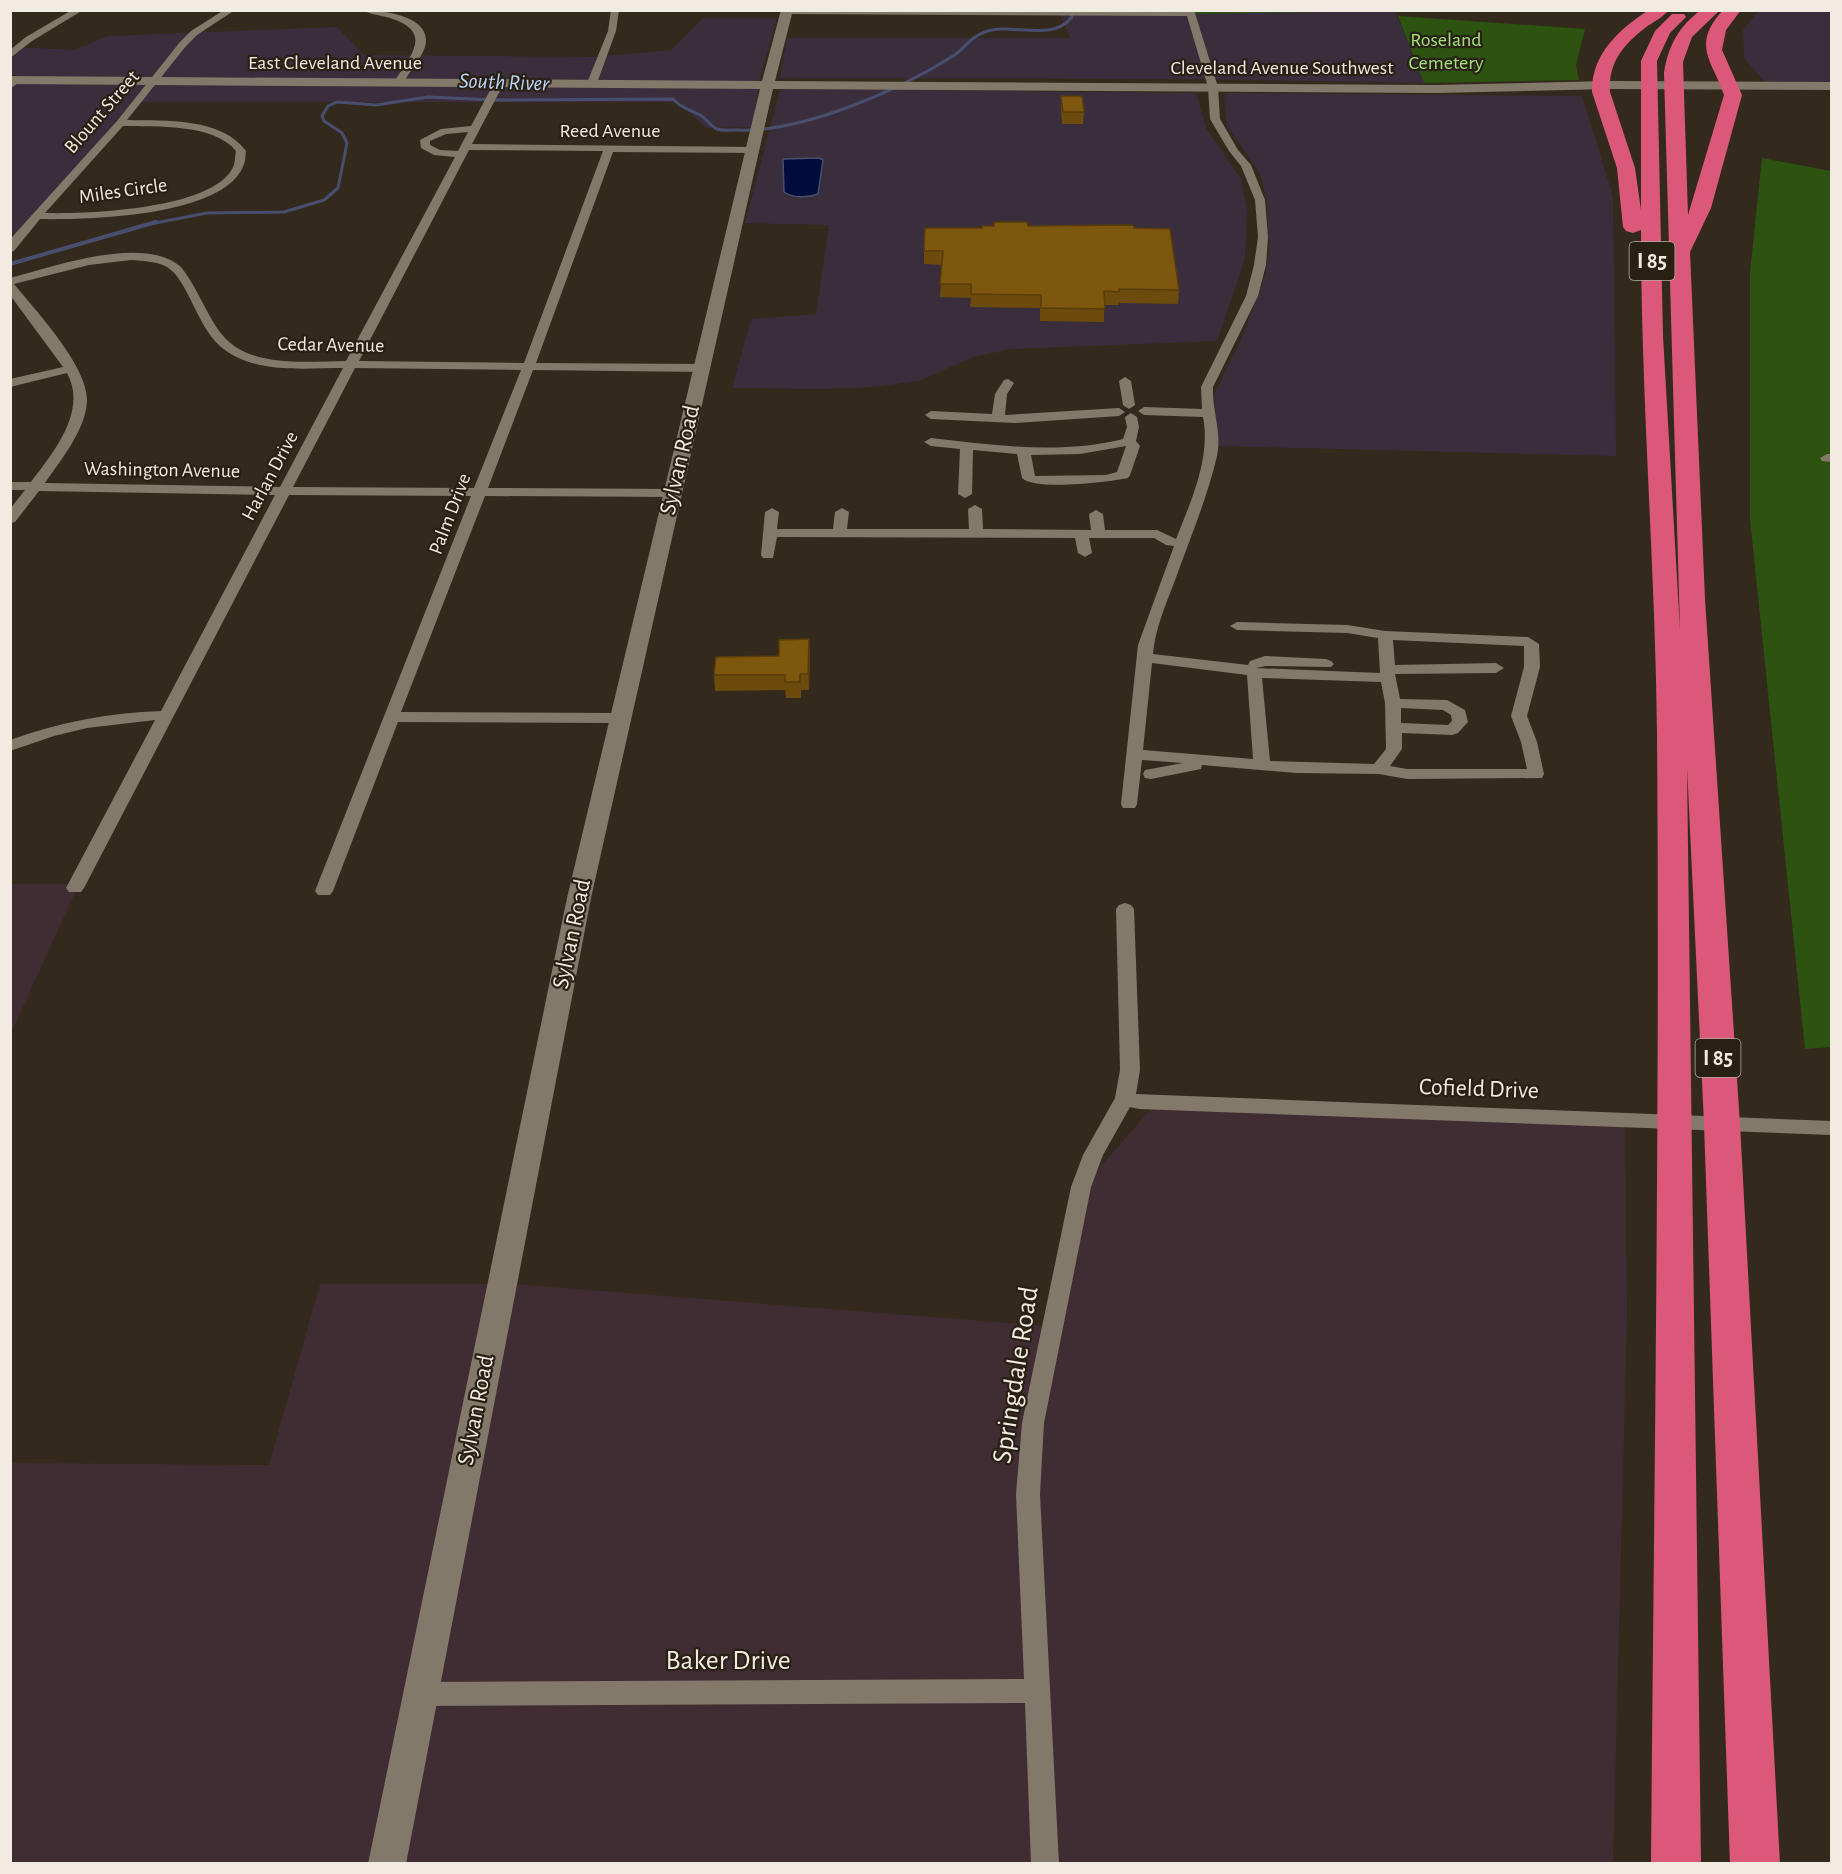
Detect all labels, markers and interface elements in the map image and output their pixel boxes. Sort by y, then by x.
park label: Roseland Cemetery [1409,30,1484,73]
street label: East Cleveland Avenue [248,53,422,73]
street label: Cleveland Avenue Southwest [1170,58,1394,78]
street label: Blount Street [61,66,144,157]
water label: South River [459,69,550,95]
street label: Reed Avenue [560,121,660,141]
street label: Miles Circle [78,175,168,207]
road number: I 85 [1630,242,1674,280]
street label: Cedar Avenue [277,334,385,356]
street label: Sylvan Road [656,403,704,517]
street label: Harlan Drive [238,428,302,524]
street label: Washington Avenue [84,459,240,481]
street label: Palm Drive [425,471,475,557]
street label: Sylvan Road [549,877,595,991]
road number: I 85 [1696,1039,1740,1077]
street label: Cofield Drive [1419,1075,1539,1103]
street label: Springdale Road [988,1285,1044,1465]
street label: Sylvan Road [454,1353,498,1467]
street label: Baker Drive [665,1647,791,1675]

